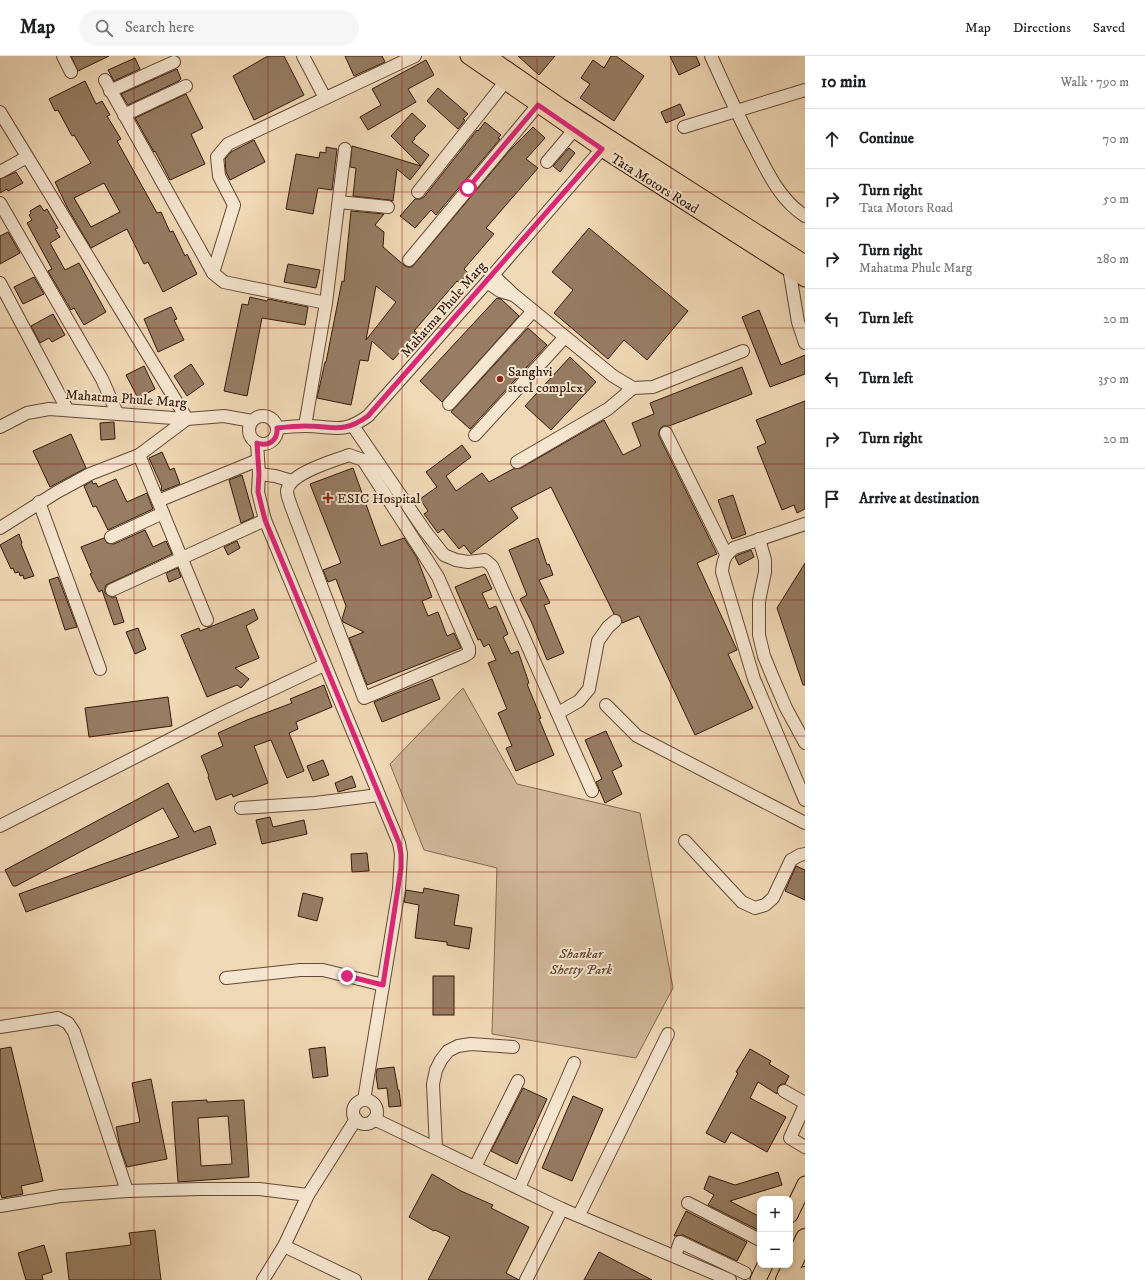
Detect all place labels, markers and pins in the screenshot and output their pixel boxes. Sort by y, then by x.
place label: Sanghvi steel complex [508,363,583,397]
marker: Sanghvi steel complex [495,374,505,384]
place label: ESIC Hospital [337,490,421,508]
marker: ESIC Hospital [322,492,334,504]

